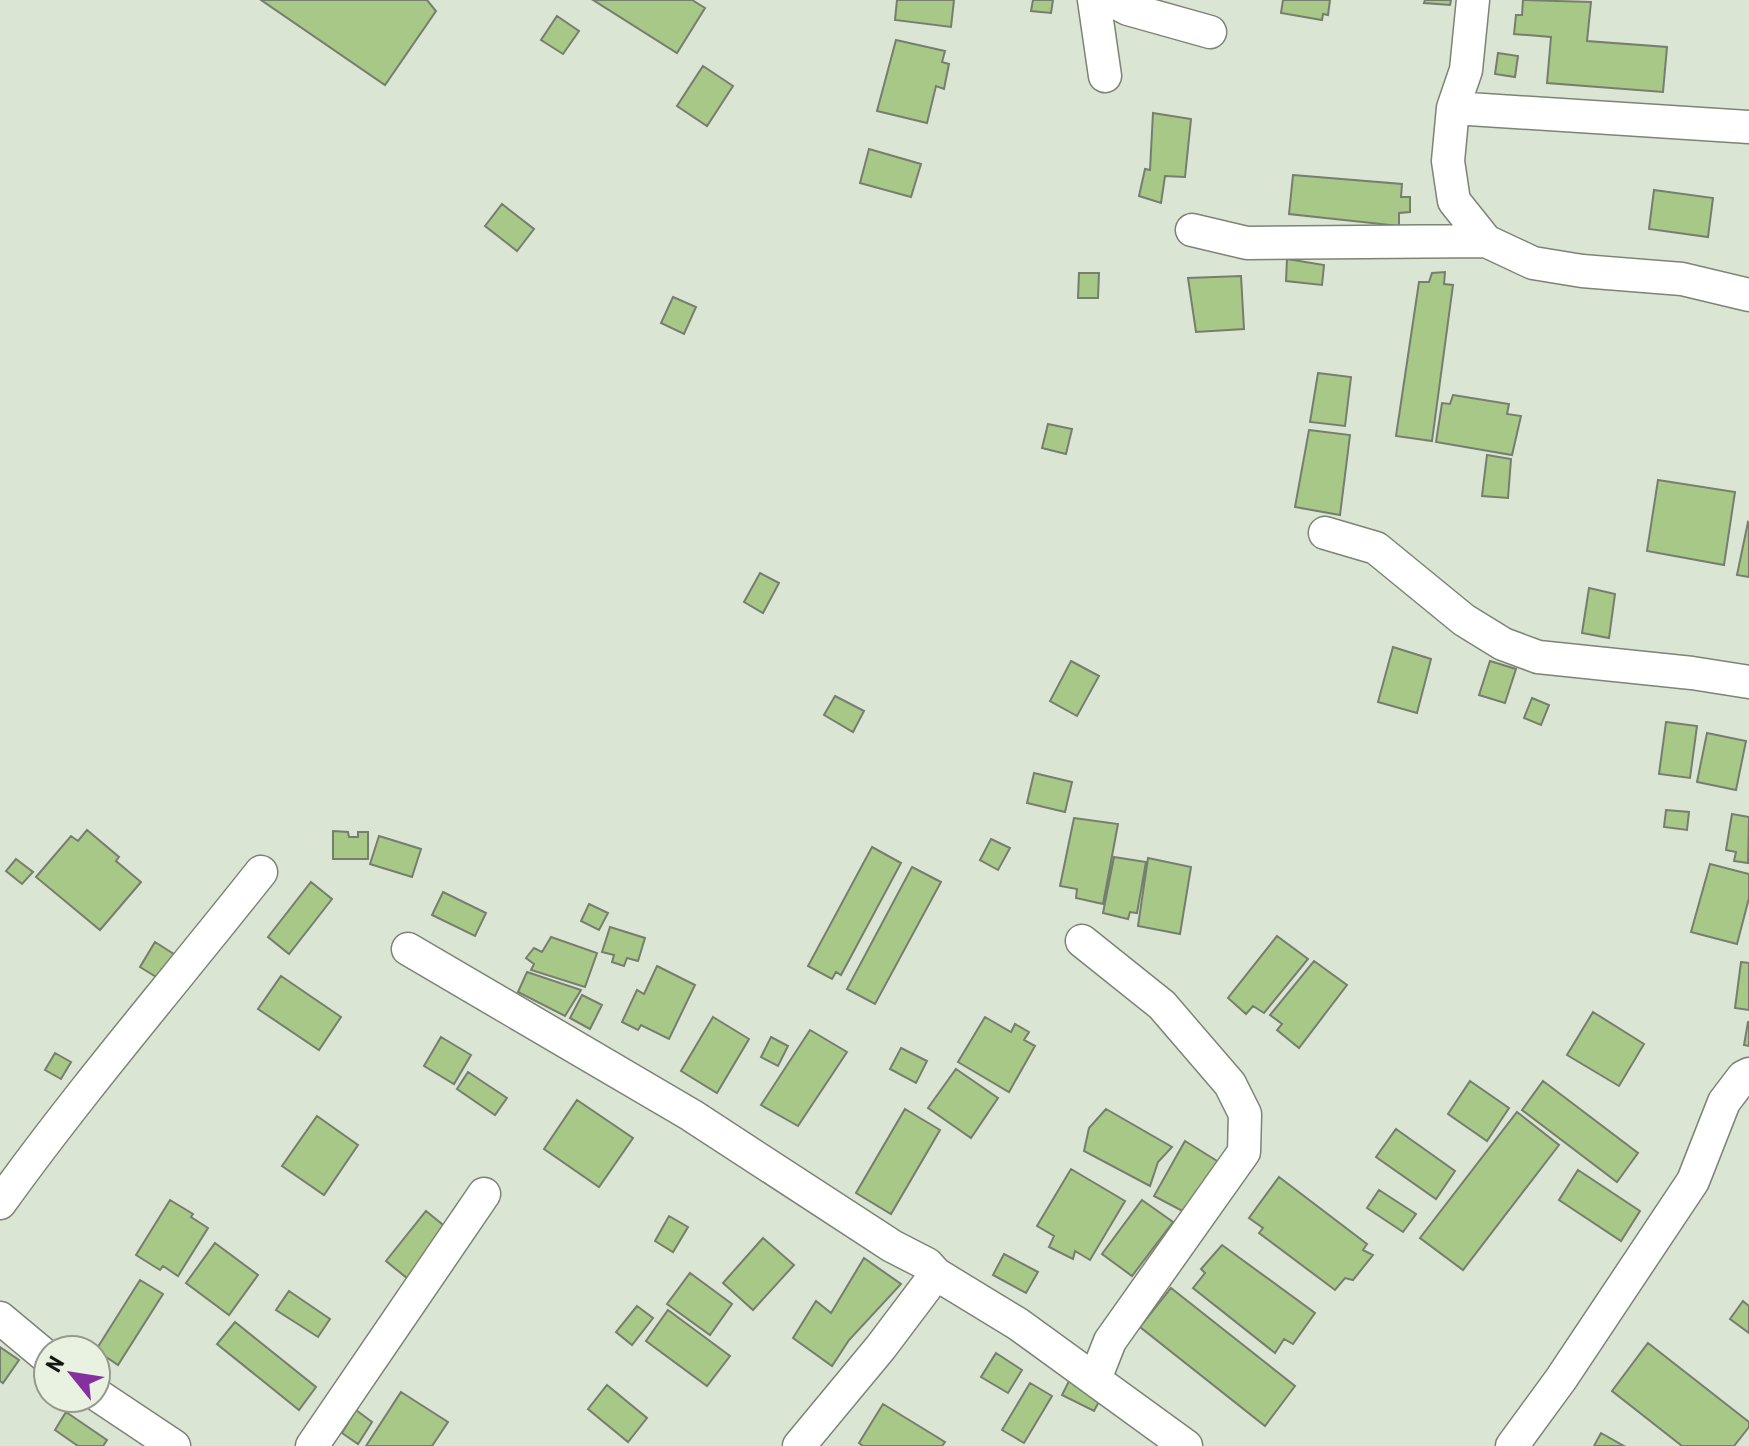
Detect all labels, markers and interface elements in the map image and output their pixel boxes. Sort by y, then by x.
north arrow [32,1334,112,1414]
text: N [41,1352,69,1376]

